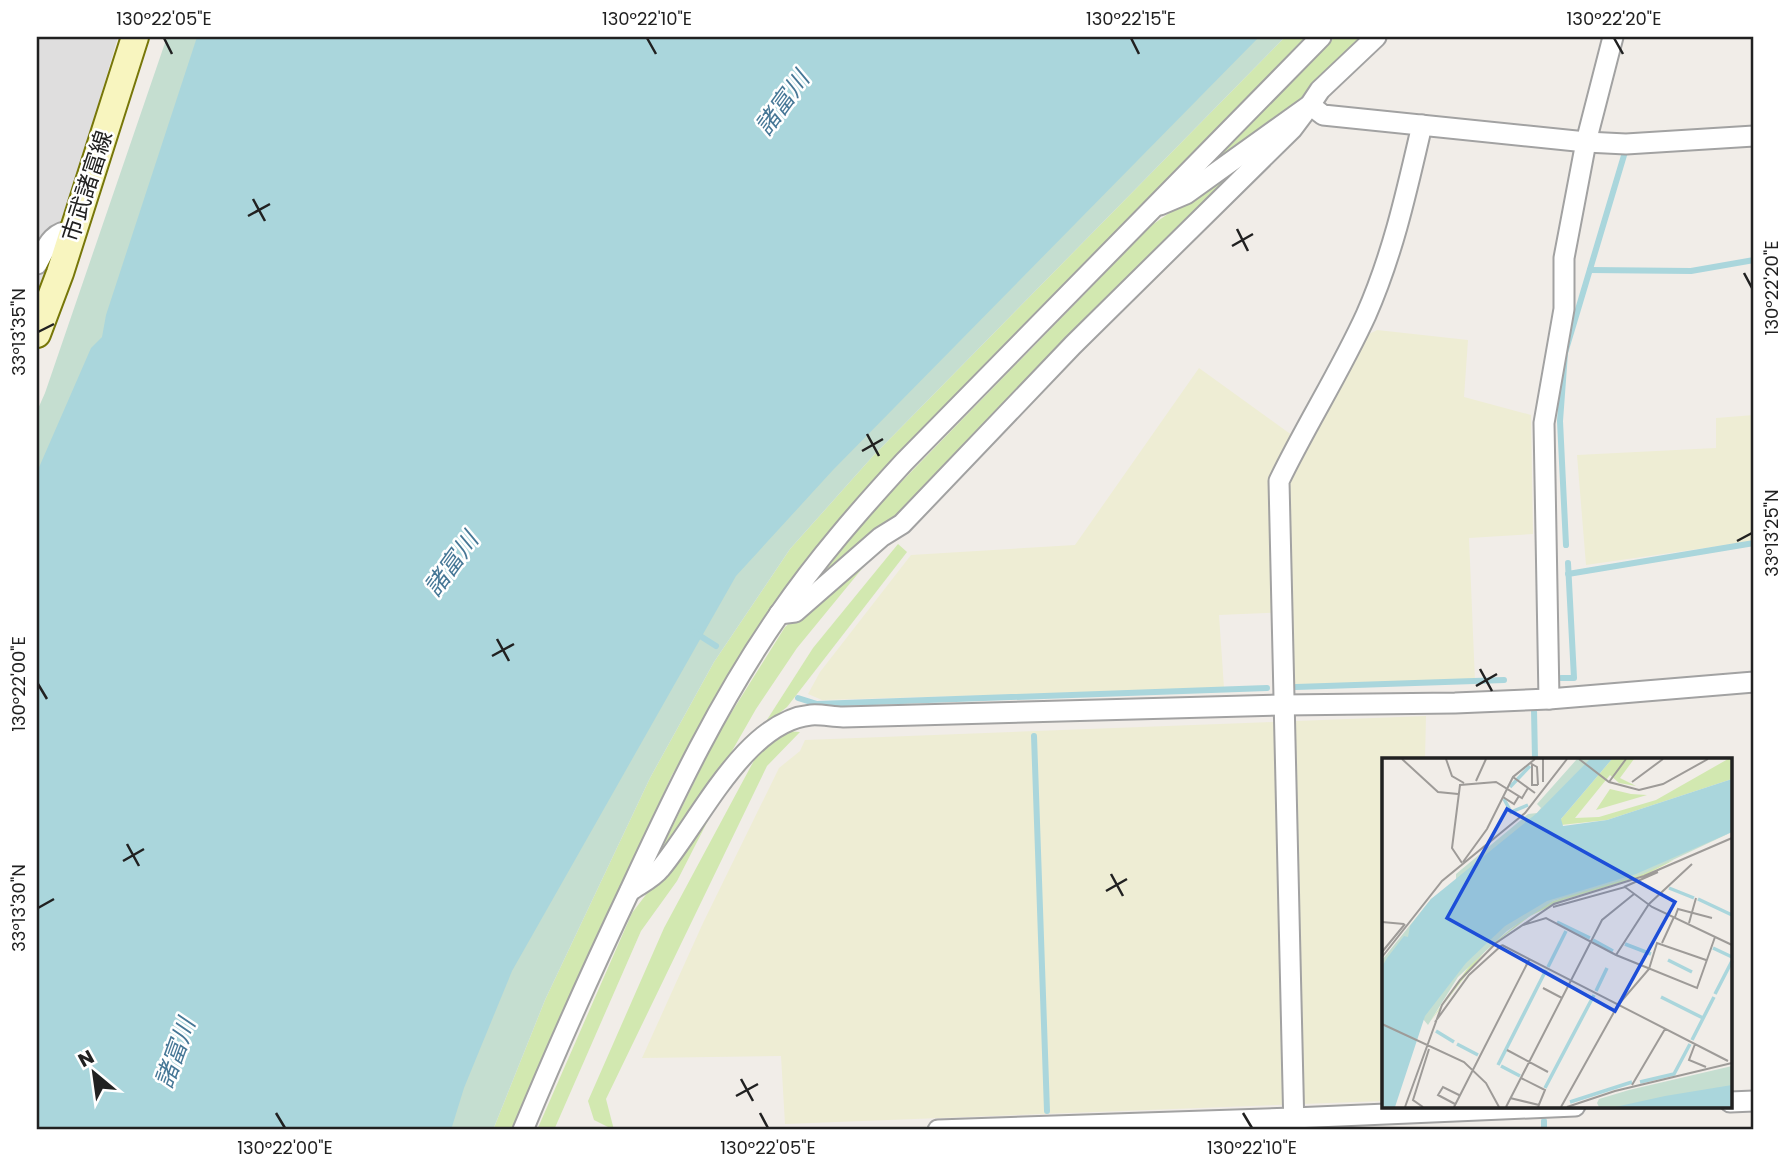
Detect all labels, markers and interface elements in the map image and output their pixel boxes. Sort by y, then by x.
text: 130°22'05"E [116,6,212,31]
text: 130°22'10"E [602,6,692,31]
text: 130°22'15"E [1086,6,1176,31]
text: 130°22'20"E [1567,6,1661,31]
water label: 諸富川 [747,62,818,142]
street label: 市武諸富線 [54,126,120,246]
text: 130°22'20"E [1759,241,1784,335]
text: 33°13'35"N [6,288,31,376]
text: 33°13'25"N [1759,489,1784,577]
water label: 諸富川 [416,523,487,603]
text: 130°22'00"E [6,636,31,732]
inset map [1382,758,1732,1108]
text: 33°13'30"N [6,864,31,952]
water label: 諸富川 [147,1011,204,1092]
north arrow [60,1038,130,1108]
text: N [73,1043,99,1074]
text: 130°22'00"E [237,1135,333,1160]
text: 130°22'05"E [720,1135,816,1160]
text: 130°22'10"E [1207,1135,1297,1160]

